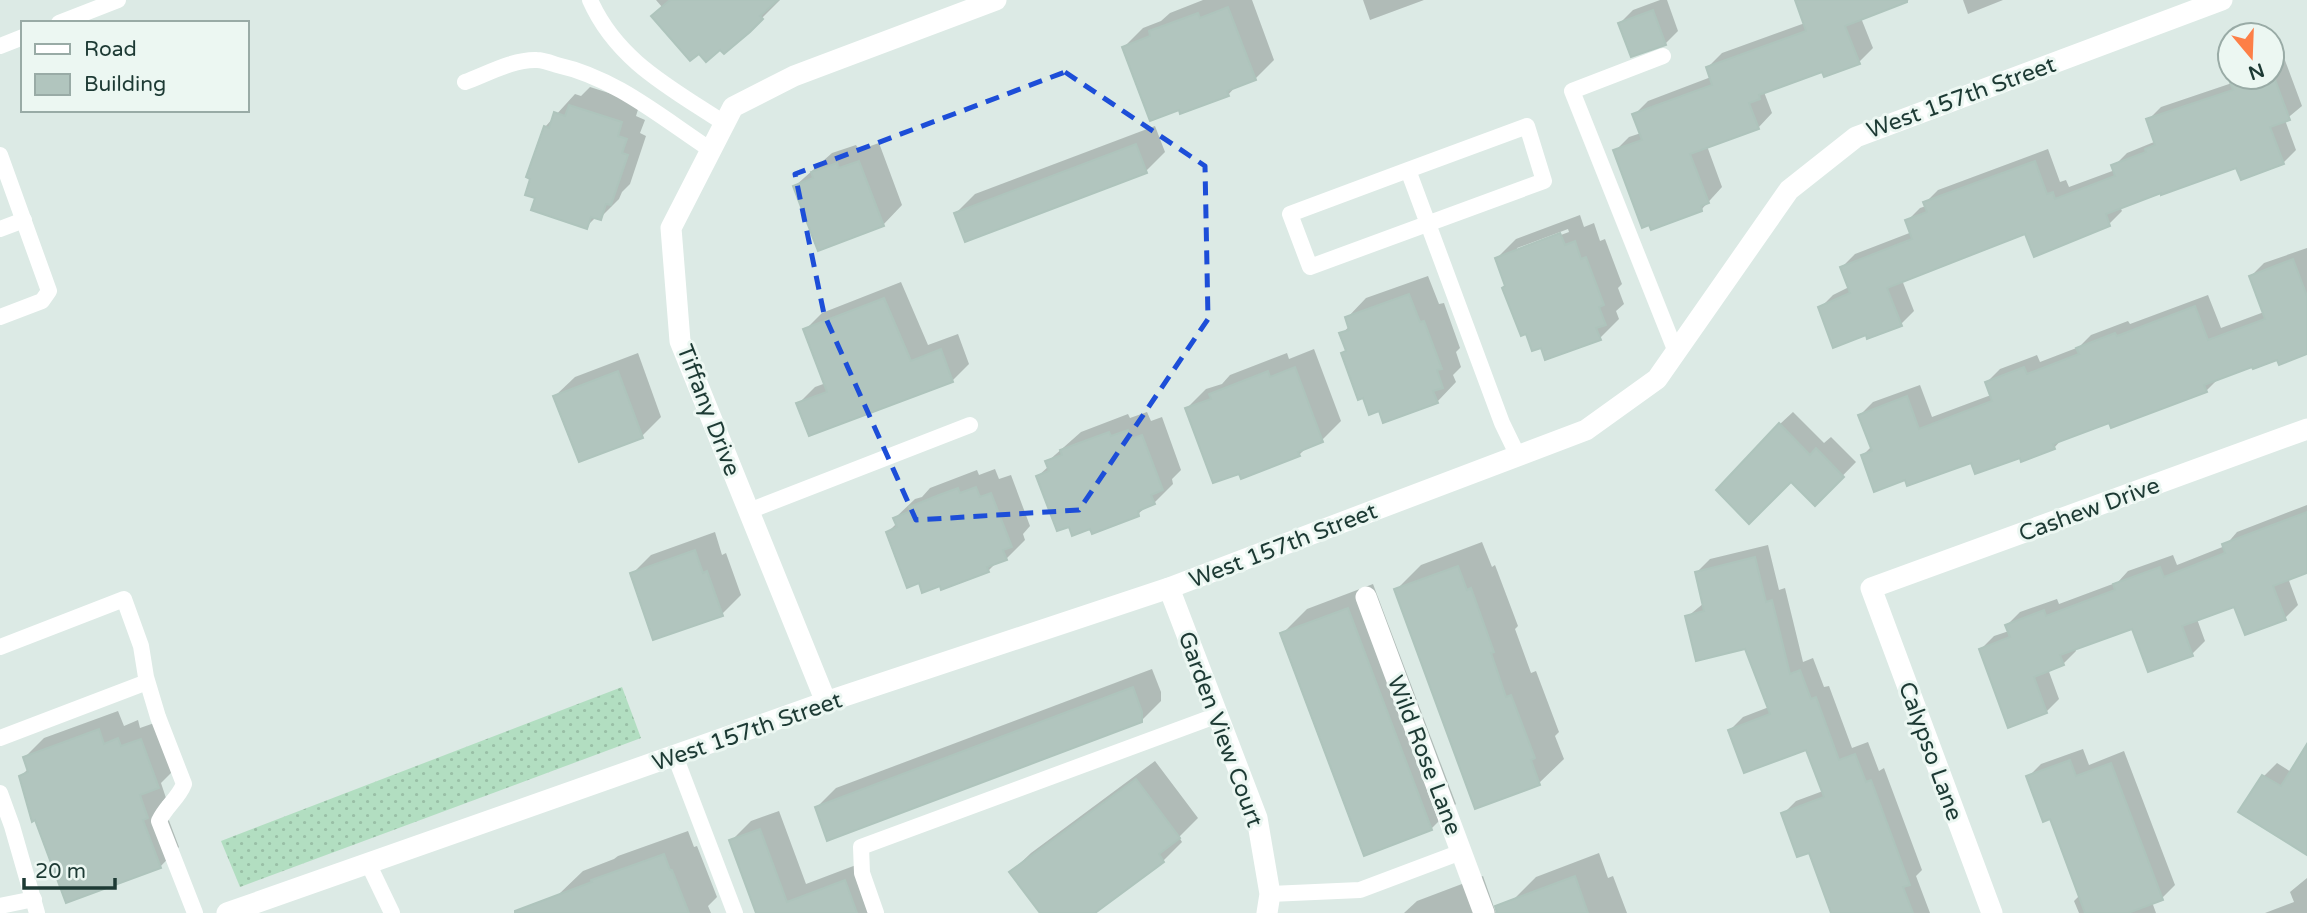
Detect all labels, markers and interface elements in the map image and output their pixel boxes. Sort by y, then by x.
legend [21,21,248,112]
north arrow [2216,21,2286,91]
text: Road [84,37,137,62]
street label: West 157th Street [1863,51,2060,145]
text: N [2245,58,2267,84]
text: Building [84,72,166,97]
street label: Tiffany Drive [670,341,746,480]
street label: Cashew Drive [2015,472,2164,548]
street label: West 157th Street [1186,497,1381,595]
street label: Garden View Court [1172,628,1269,831]
street label: Wild Rose Lane [1381,672,1467,839]
street label: Calypso Lane [1892,678,1968,825]
street label: West 157th Street [649,686,846,778]
scale bar [24,846,116,890]
text: 20 m [35,859,86,884]

